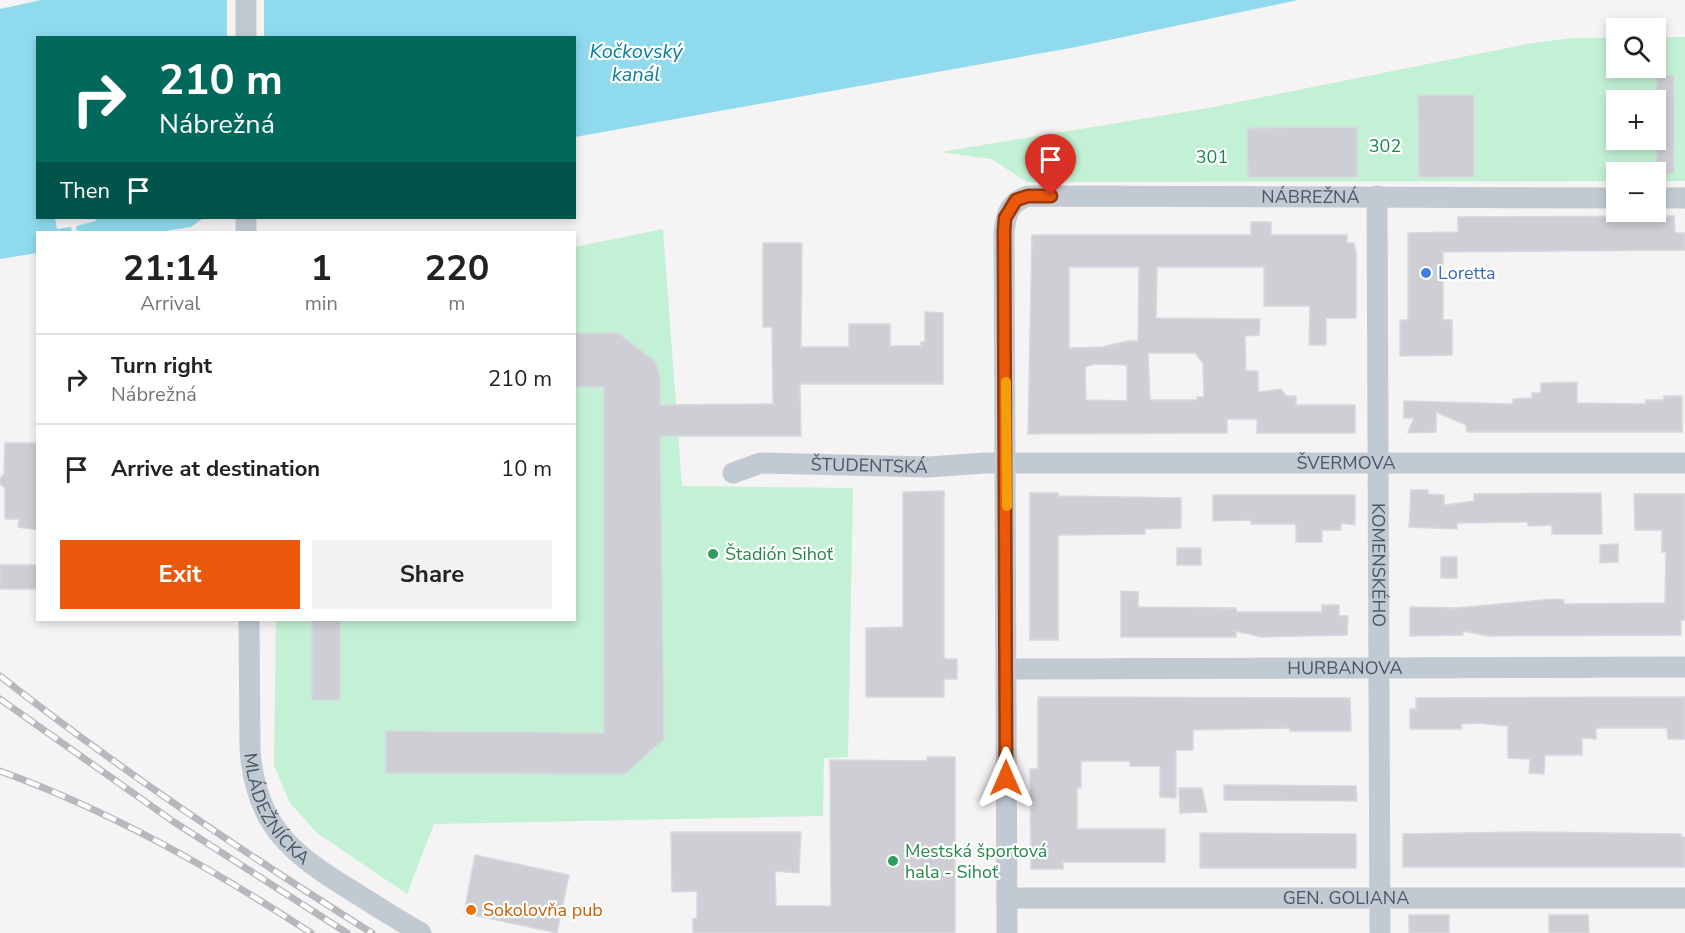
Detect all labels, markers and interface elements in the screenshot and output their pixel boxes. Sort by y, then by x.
map controls [1606,18,1666,222]
button: search [1606,18,1666,78]
water label: Kočkovský kanál [589,38,683,88]
text: 210 m [159,52,283,109]
icon: right [60,60,138,138]
button: + [1606,90,1666,150]
text: Nábrežná [159,106,275,143]
pin [1025,134,1076,196]
park label: 302 [1369,134,1401,158]
icon: arrive [1034,143,1067,176]
park label: 301 [1196,145,1228,169]
button: − [1606,162,1666,222]
icon: arrive [122,174,155,207]
text: Then [60,176,110,206]
street label: NÁBREŽNÁ [1261,185,1360,209]
text: 21:14 [123,244,218,293]
text: 1 [310,244,332,293]
text: 220 [424,244,489,293]
place label: Loretta [1438,261,1496,285]
marker: Loretta [1419,266,1433,280]
text: Arrival [140,290,200,317]
text: min [305,290,338,317]
text: m [448,290,465,317]
text: Turn right [111,351,212,381]
icon: right [60,363,93,396]
text: 210 m [488,364,552,394]
text: Nábrežná [111,381,197,408]
street label: ŠVERMOVA [1296,451,1396,475]
street label: ŠTUDENTSKÁ [810,452,928,479]
icon: arrive [60,453,93,486]
text: Arrive at destination [111,454,320,484]
text: 10 m [501,454,552,484]
street label: KOMENSKÉHO [1366,503,1391,627]
button: Exit [60,540,300,609]
button: Share [312,540,552,609]
place label: Štadión Sihoť [725,542,834,566]
marker: Štadión Sihoť [706,547,720,561]
street label: HURBANOVA [1287,656,1403,680]
position arrow [974,746,1038,810]
street label: MLÁDEŽNÍCKA [238,751,315,870]
place label: Mestská športová hala - Sihoť [905,839,1047,884]
marker: Mestská športová hala - Sihoť [886,854,900,868]
street label: GEN. GOLIANA [1283,886,1409,910]
place label: Sokolovňa pub [483,898,603,922]
marker: Sokolovňa pub [464,903,478,917]

